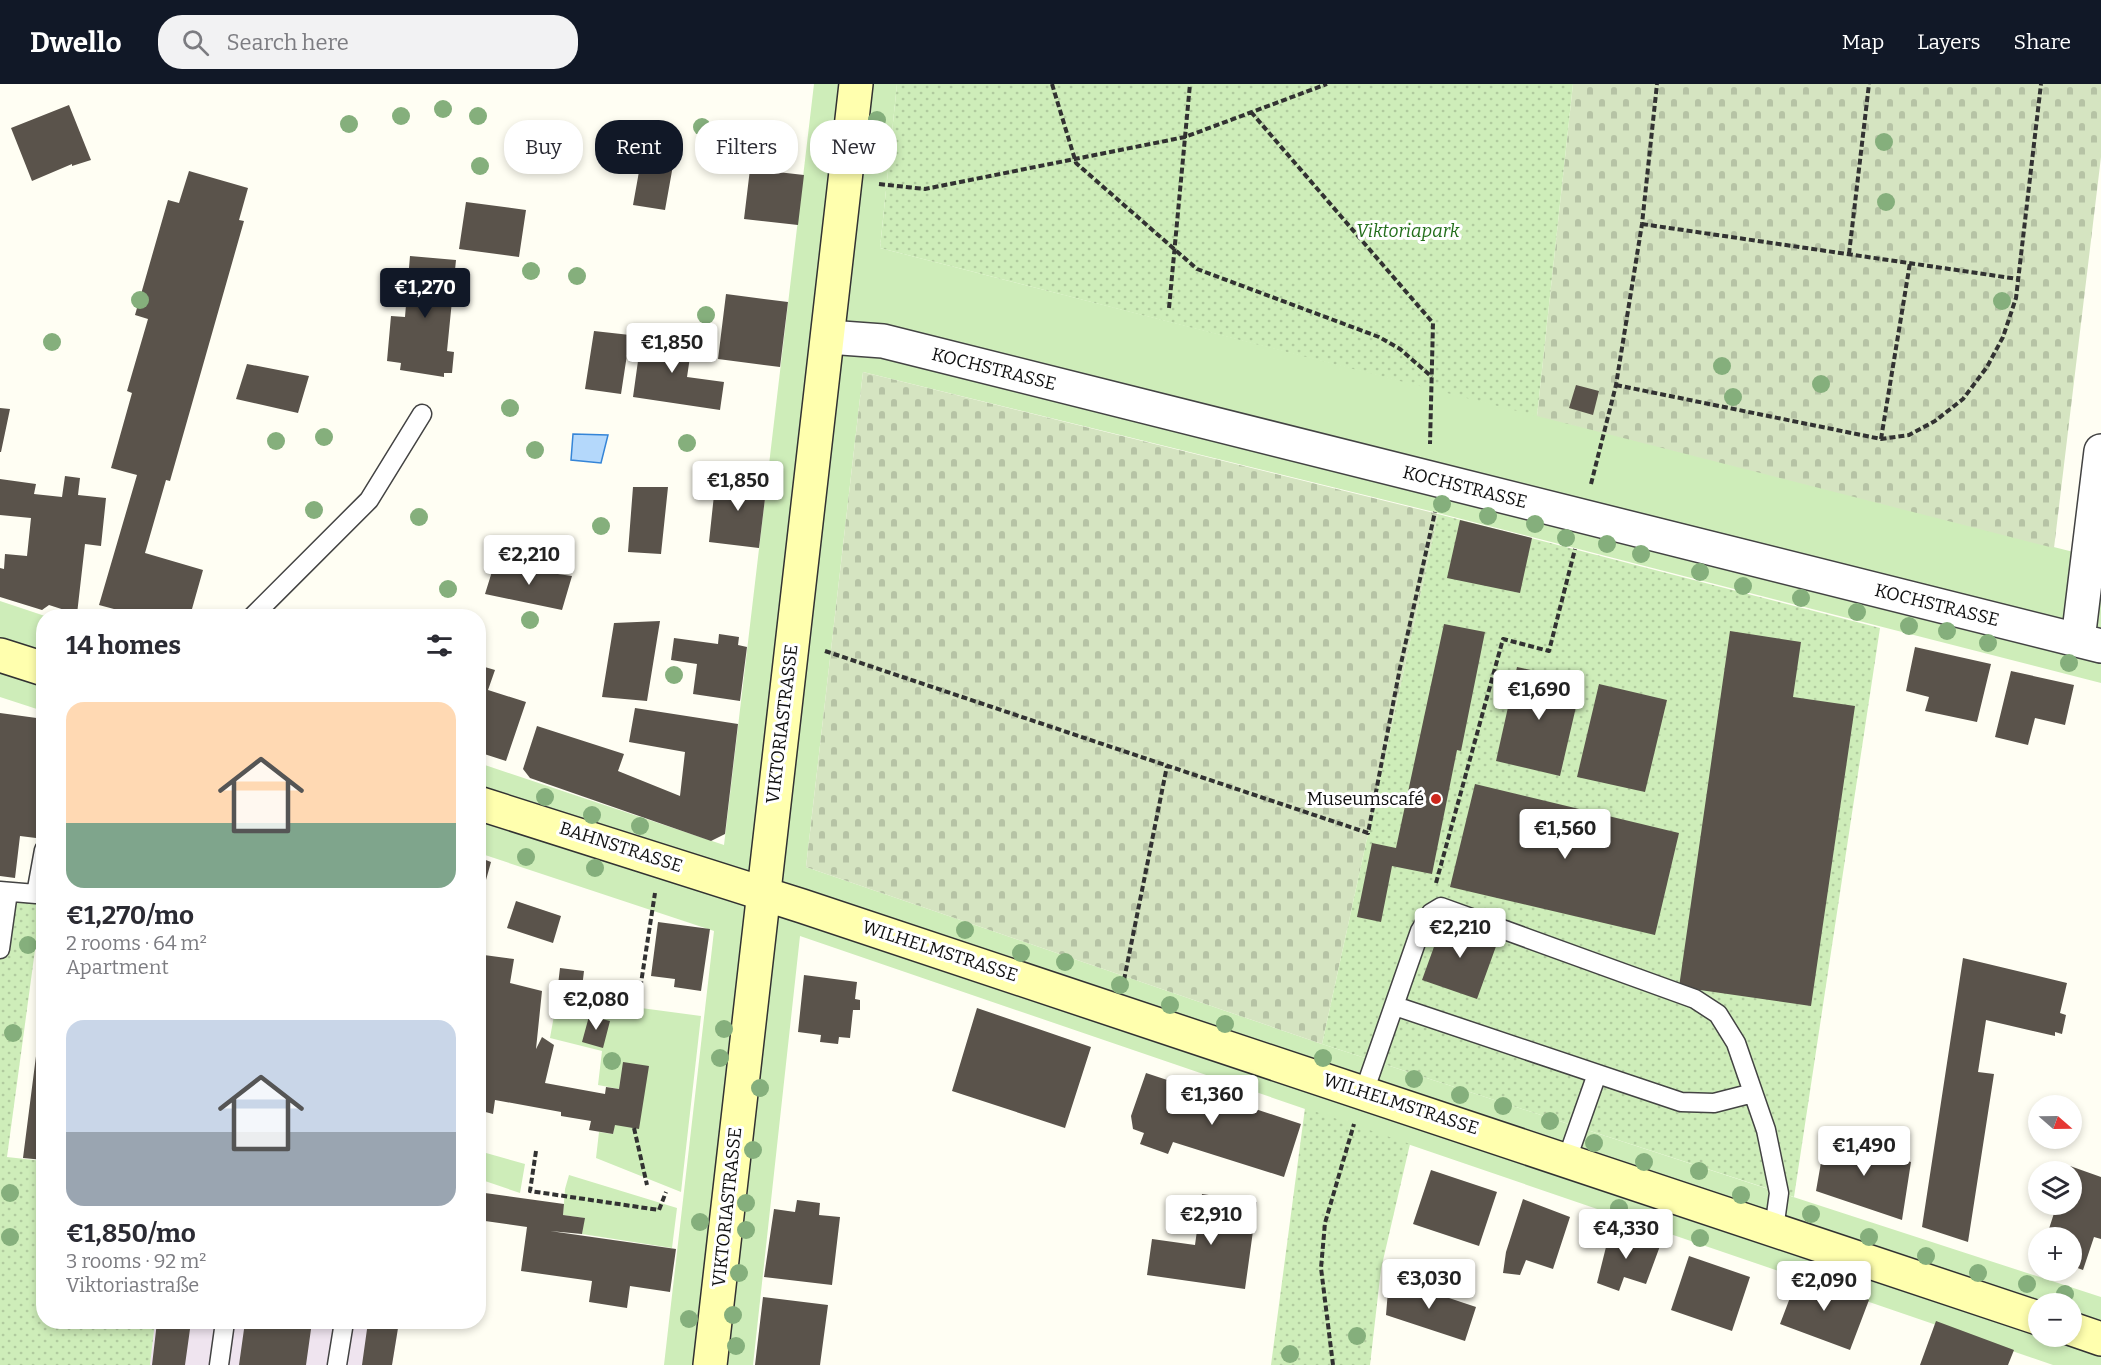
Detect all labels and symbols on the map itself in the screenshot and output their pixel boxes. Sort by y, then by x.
park label: Viktoriapark [1356,220,1460,242]
pin: €1,270 [376,268,474,319]
pin: €1,850 [623,323,721,374]
street label: KOCHSTRASSE [929,343,1059,395]
pin: €1,850 [689,461,787,512]
street label: KOCHSTRASSE [1400,461,1530,513]
pin: €2,210 [480,535,578,586]
street label: KOCHSTRASSE [1872,579,2002,631]
street label: VIKTORIASTRASSE [761,643,803,805]
pin: €1,690 [1490,670,1588,721]
place label: Museumscafé [1307,788,1424,810]
marker: Museumscafé [1429,792,1443,806]
pin: €1,560 [1516,809,1614,860]
street label: BAHNSTRASSE [557,817,685,877]
pin: €2,210 [1411,908,1509,959]
street label: WILHELMSTRASSE [859,915,1021,987]
pin: €2,080 [547,980,645,1031]
street label: WILHELMSTRASSE [1320,1068,1482,1140]
pin: €1,360 [1163,1075,1261,1126]
north arrow [2028,1095,2082,1149]
street label: VIKTORIASTRASSE [708,1126,746,1288]
pin: €1,490 [1815,1126,1913,1177]
pin: €2,910 [1162,1195,1260,1246]
pin: €4,330 [1577,1209,1675,1260]
pin: €3,030 [1380,1259,1478,1310]
pin: €2,090 [1775,1261,1873,1312]

